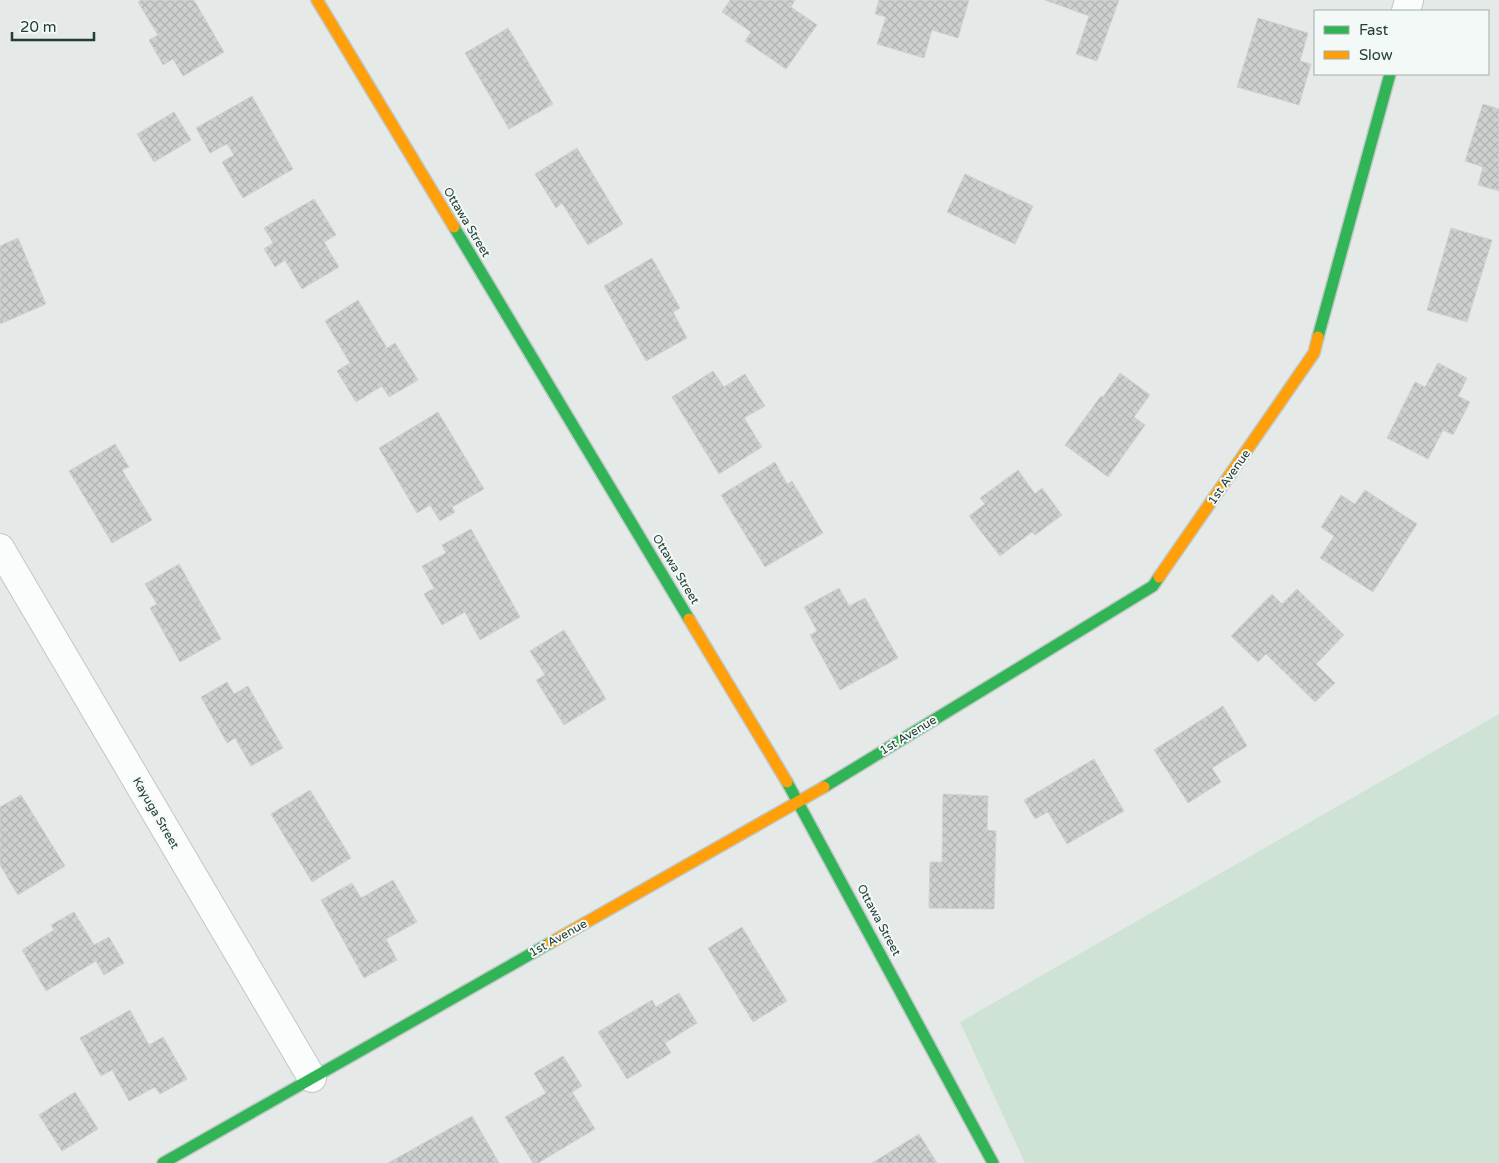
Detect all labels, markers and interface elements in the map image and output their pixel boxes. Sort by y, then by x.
scale bar [12,10,95,42]
legend [1314,10,1489,75]
text: 20 m [20,18,57,36]
text: Fast [1359,21,1389,39]
text: Slow [1359,46,1393,64]
street label: Ottawa Street [441,184,494,260]
street label: 1st Avenue [1205,447,1253,507]
street label: Ottawa Street [650,531,703,607]
street label: 1st Avenue [877,712,939,757]
street label: Kayuga Street [130,775,182,852]
street label: Ottawa Street [854,882,904,959]
street label: 1st Avenue [527,916,590,960]

